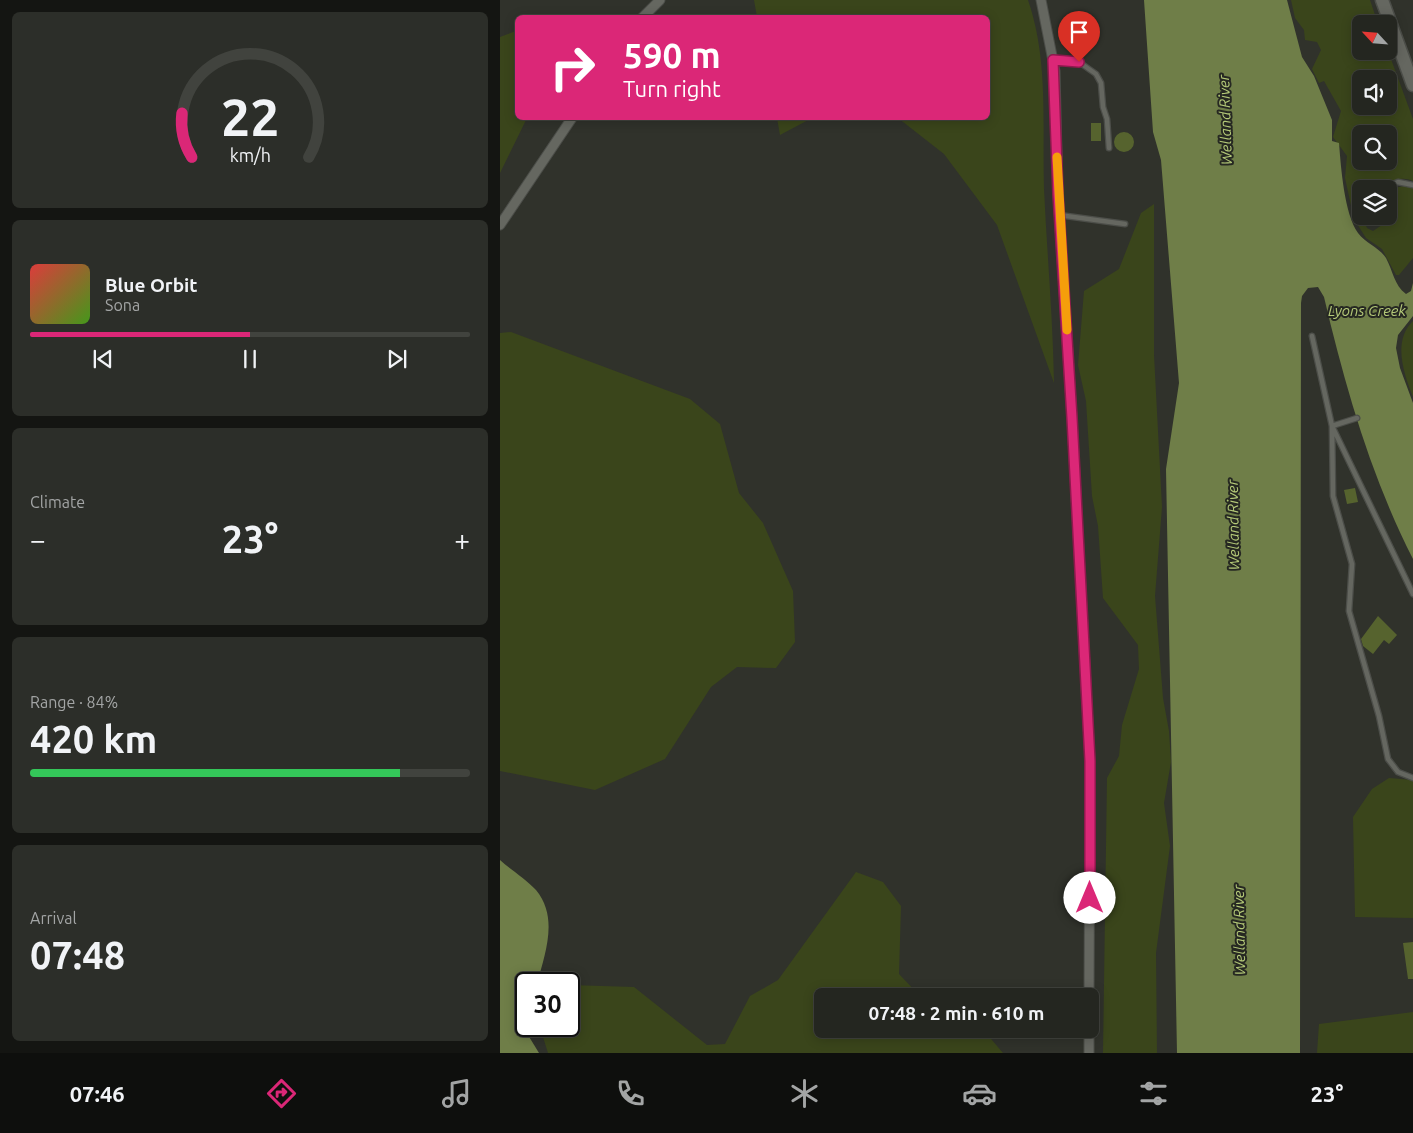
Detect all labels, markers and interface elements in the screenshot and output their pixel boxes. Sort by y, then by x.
pin [1058,11,1100,62]
north arrow [1352,15,1398,60]
map controls [1352,15,1397,225]
icon: arrive [1065,18,1093,46]
icon: right [540,35,605,100]
text: 590 m [623,35,721,75]
button: sound [1352,70,1397,115]
water label: Welland River [1215,73,1235,166]
text: Turn right [623,76,721,101]
text: 22 [221,88,279,146]
button: search [1352,125,1397,170]
text: km/h [229,145,271,165]
button: layers [1352,180,1397,225]
text: Blue Orbit [105,274,198,296]
text: Sona [105,296,140,314]
water label: Lyons Creek [1328,302,1406,319]
icon: previous [89,345,117,373]
icon: pause [236,345,264,373]
icon: next [383,345,411,373]
water label: Welland River [1224,478,1242,570]
text: Climate [30,493,85,511]
text: 23° [222,518,278,560]
text: − [30,524,46,555]
text: + [454,524,470,555]
text: Range · 84% [30,693,118,711]
text: 420 km [30,718,157,760]
position arrow [1063,871,1115,923]
water label: Welland River [1230,883,1248,975]
text: Arrival [30,909,77,927]
text: 07:48 [30,934,125,976]
speed limit sign: 30 [515,972,580,1037]
text: 07:48 · 2 min · 610 m [869,1002,1044,1024]
icon: directions [264,1076,299,1111]
icon: music [439,1076,474,1111]
icon: phone [613,1076,648,1111]
icon: climate [787,1076,822,1111]
icon: car [962,1076,997,1111]
icon: filters [1136,1076,1171,1111]
text: 07:46 [70,1081,125,1106]
text: 23° [1311,1081,1343,1106]

